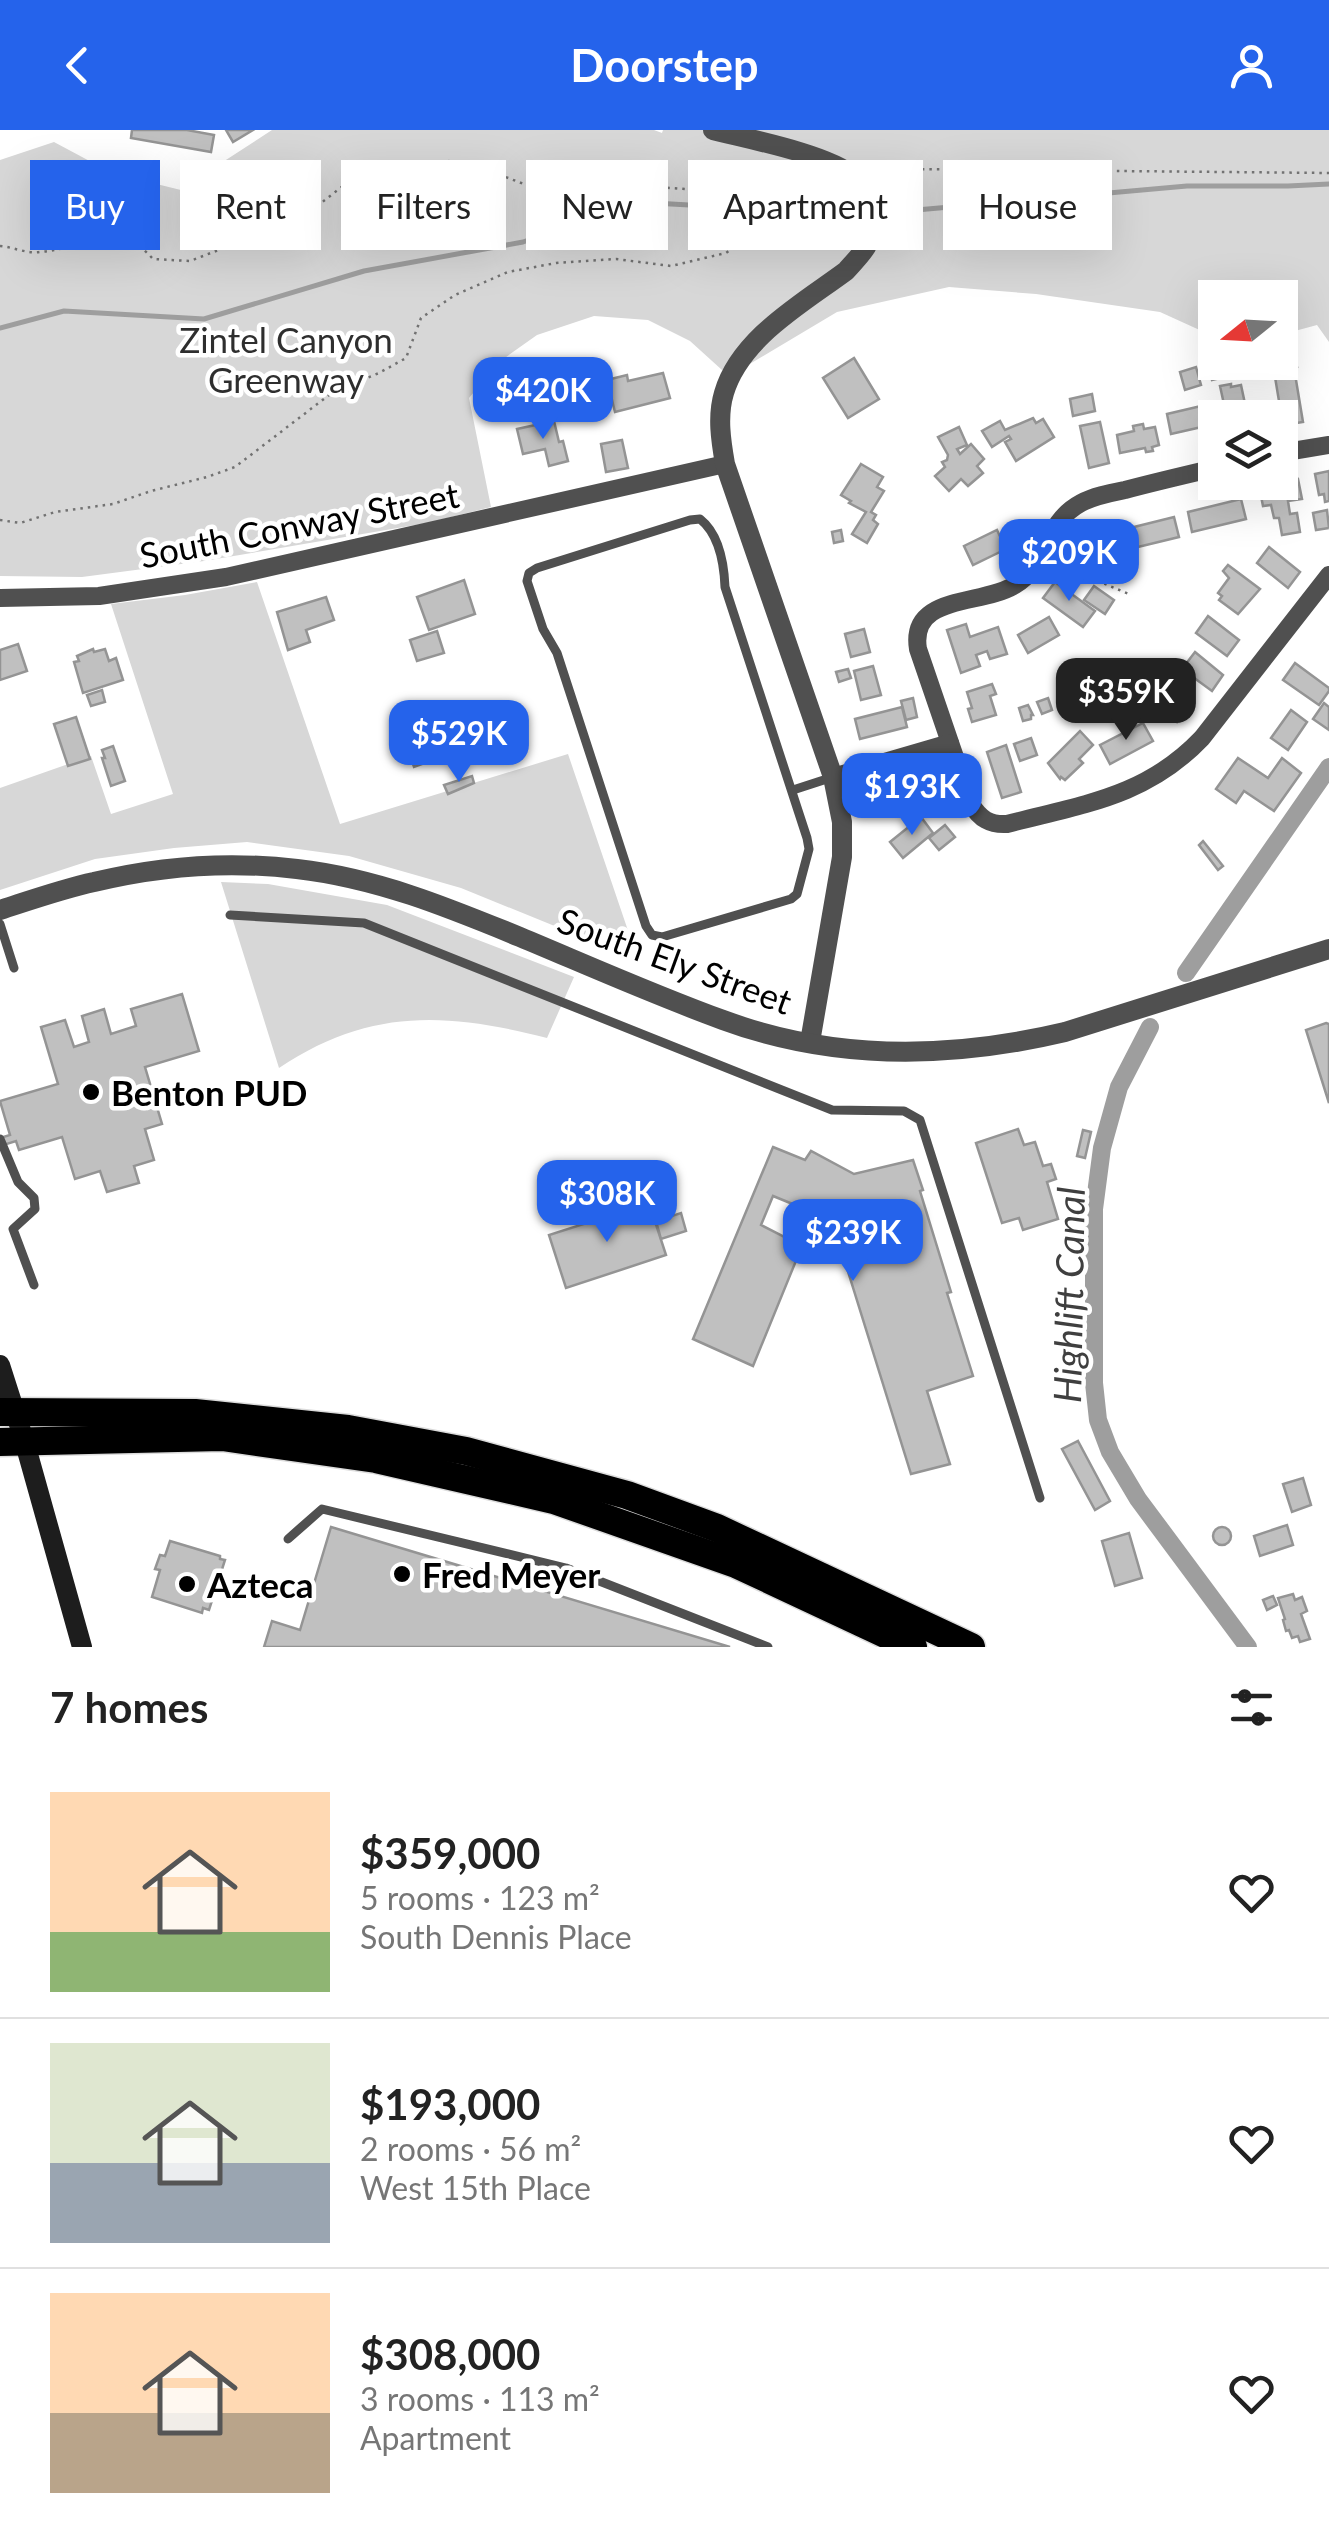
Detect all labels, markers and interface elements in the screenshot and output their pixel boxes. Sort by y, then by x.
icon: back [50,38,105,93]
text: Doorstep [570,38,759,92]
icon: person [1224,38,1279,93]
chip: Buy [30,160,160,250]
chip: Rent [180,160,321,250]
chip: Filters [341,160,506,250]
chip: New [526,160,668,250]
chip: Apartment [688,160,923,250]
chip: House [943,160,1112,250]
north arrow [1198,280,1298,380]
map controls [1198,280,1298,500]
park label: Zintel Canyon Greenway [179,318,393,400]
pin: $420K [473,357,613,442]
text: $420K [495,370,591,409]
button: layers [1198,400,1298,500]
street label: South Conway Street [136,472,463,576]
pin: $209K [999,519,1139,604]
text: $209K [1021,532,1117,571]
pin: $359K [1056,658,1196,743]
text: $359K [1078,671,1174,710]
pin: $529K [389,700,529,785]
text: $529K [411,713,507,752]
pin: $193K [842,753,982,838]
text: $193K [864,766,960,805]
street label: South Ely Street [552,898,798,1022]
place label: Benton PUD [111,1071,308,1113]
marker: Benton PUD [80,1081,102,1103]
pin: $308K [537,1160,677,1245]
text: $308K [559,1173,655,1212]
water label: Highlift Canal [1043,1187,1093,1403]
pin: $239K [783,1199,923,1284]
text: $239K [805,1212,901,1251]
place label: Fred Meyer [422,1553,600,1595]
place label: Azteca [206,1563,314,1605]
marker: Fred Meyer [391,1563,413,1585]
marker: Azteca [176,1573,198,1595]
icon: filters [1224,1680,1279,1735]
text: 7 homes [50,1682,208,1732]
text: $359,000 [360,1828,540,1878]
icon: home [130,1832,250,1952]
icon: heart [1224,1865,1279,1920]
text: 5 rooms · 123 m² [360,1878,600,1917]
text: South Dennis Place [360,1917,632,1956]
text: $193,000 [360,2079,540,2129]
icon: home [130,2083,250,2203]
icon: heart [1224,2116,1279,2171]
text: 2 rooms · 56 m² [360,2129,581,2168]
text: West 15th Place [360,2168,591,2207]
text: $308,000 [360,2329,540,2379]
icon: home [130,2333,250,2453]
icon: heart [1224,2366,1279,2421]
text: 3 rooms · 113 m² [360,2379,600,2418]
text: Apartment [360,2418,511,2457]

